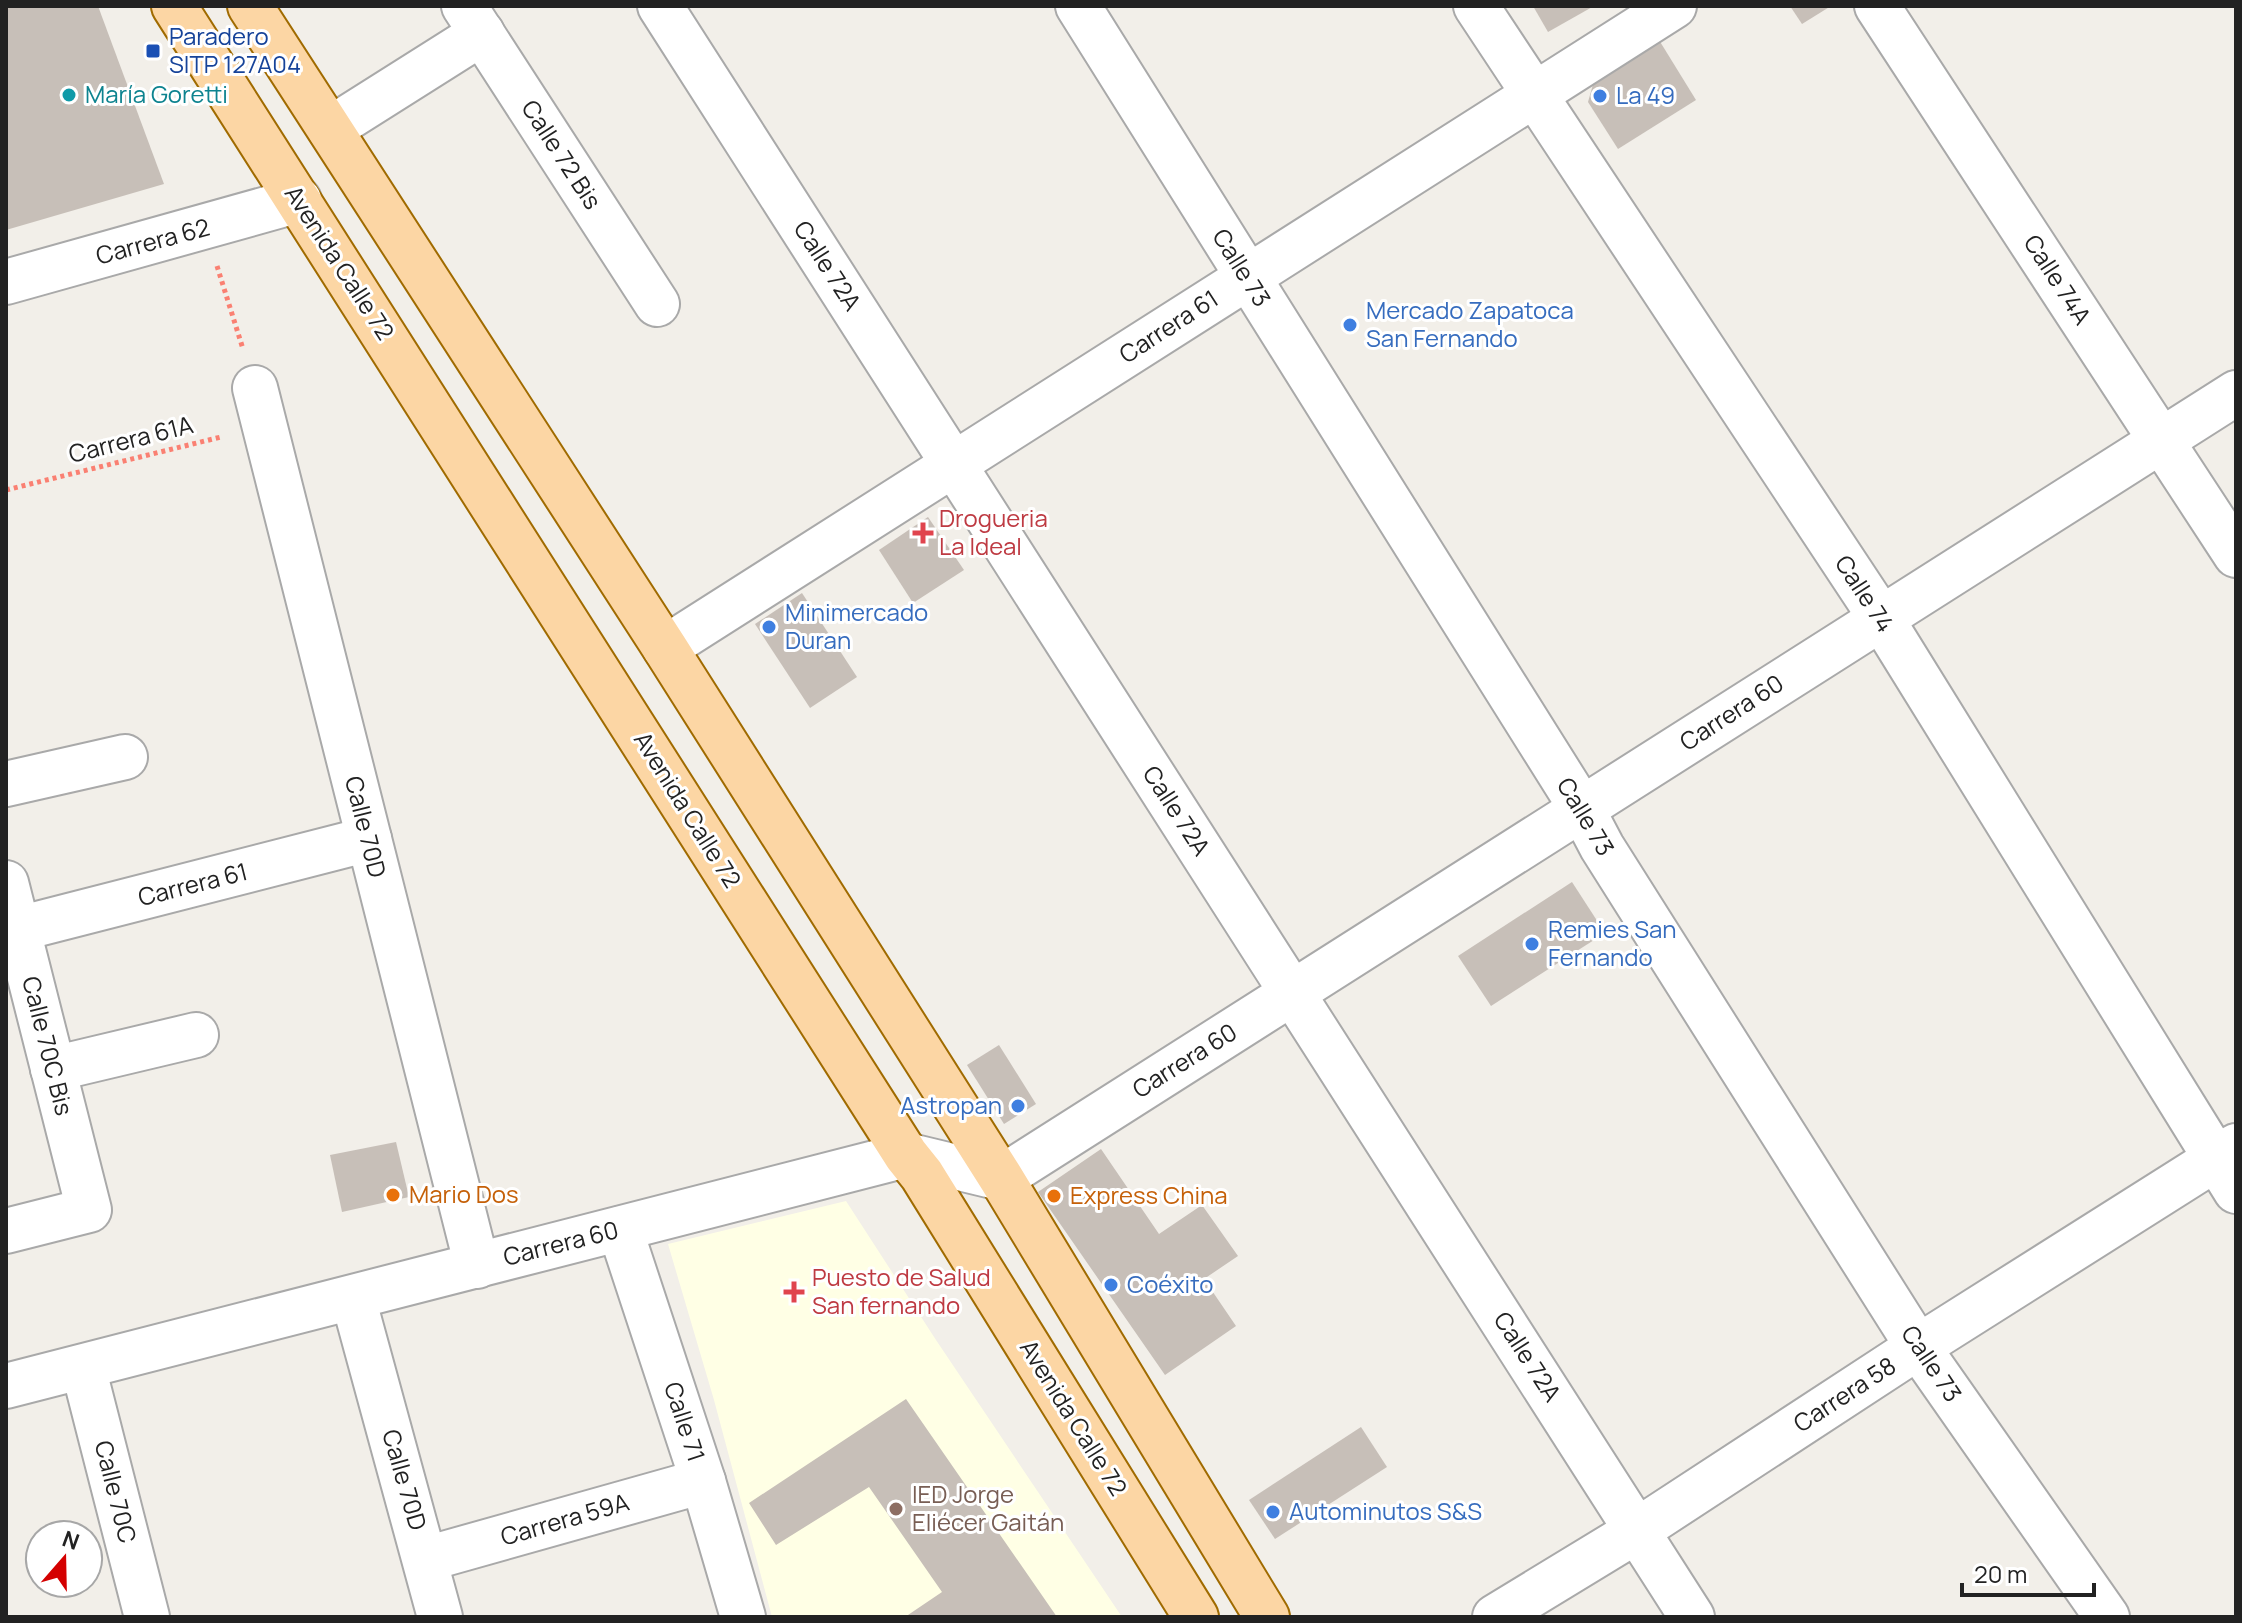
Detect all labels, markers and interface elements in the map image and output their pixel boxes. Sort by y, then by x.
place label: Paradero SITP 127A04 [169,19,301,80]
marker: Paradero SITP 127A04 [144,42,162,60]
place label: María Goretti [85,77,228,110]
place label: La 49 [1616,78,1675,111]
marker: María Goretti [60,86,78,104]
marker: La 49 [1591,87,1609,105]
street label: Calle 72 Bis [515,93,610,215]
street label: Avenida Calle 72 [278,179,403,346]
street label: Carrera 62 [92,210,213,272]
street label: Calle 72A [787,214,870,317]
street label: Calle 73 [1206,222,1279,312]
street label: Calle 74A [2017,228,2100,331]
street label: Carrera 61 [1112,281,1224,370]
place label: Mercado Zapatoca San Fernando [1366,293,1574,354]
marker: Mercado Zapatoca San Fernando [1341,316,1359,334]
street label: Carrera 61A [65,407,196,470]
place label: Drogueria La Ideal [939,501,1048,562]
marker: Drogueria La Ideal [914,524,932,542]
street label: Calle 74 [1828,548,1902,638]
place label: Minimercado Duran [785,595,928,656]
marker: Minimercado Duran [760,618,778,636]
street label: Carrera 60 [1673,666,1789,758]
street label: Avenida Calle 72 [627,725,749,893]
street label: Calle 72A [1136,759,1219,862]
street label: Calle 73 [1550,771,1623,862]
street label: Calle 70D [338,773,395,881]
street label: Carrera 61 [134,854,251,913]
place label: Remies San Fernando [1548,912,1677,973]
marker: Remies San Fernando [1523,935,1541,953]
street label: Calle 70C Bis [15,973,82,1119]
street label: Carrera 60 [1126,1015,1243,1105]
place label: Astropan [900,1088,1002,1121]
marker: Astropan [1009,1097,1027,1115]
place label: Mario Dos [409,1177,519,1210]
place label: Express China [1070,1178,1228,1211]
marker: Mario Dos [384,1186,402,1204]
marker: Express China [1045,1187,1063,1205]
street label: Carrera 60 [500,1212,622,1273]
place label: Puesto de Salud San fernando [812,1260,991,1321]
place label: Coéxito [1127,1267,1214,1300]
marker: Coéxito [1102,1276,1120,1294]
marker: Puesto de Salud San fernando [783,1281,805,1303]
street label: Calle 72A [1487,1305,1570,1408]
street label: Calle 73 [1895,1318,1970,1408]
street label: Avenida Calle 72 [1013,1333,1135,1501]
street label: Carrera 58 [1787,1348,1902,1439]
street label: Calle 71 [657,1377,714,1466]
street label: Calle 70D [375,1425,436,1534]
street label: Calle 70C [88,1437,145,1546]
place label: IED Jorge Eliécer Gaitán [912,1477,1064,1538]
street label: Carrera 59A [497,1485,633,1553]
place label: Autominutos S&S [1289,1494,1482,1527]
marker: IED Jorge Eliécer Gaitán [887,1500,905,1518]
marker: Autominutos S&S [1264,1503,1282,1521]
north arrow [24,1519,104,1599]
text: N [58,1523,83,1557]
scale bar [1962,1547,2094,1597]
text: 20 m [1974,1557,2027,1590]

